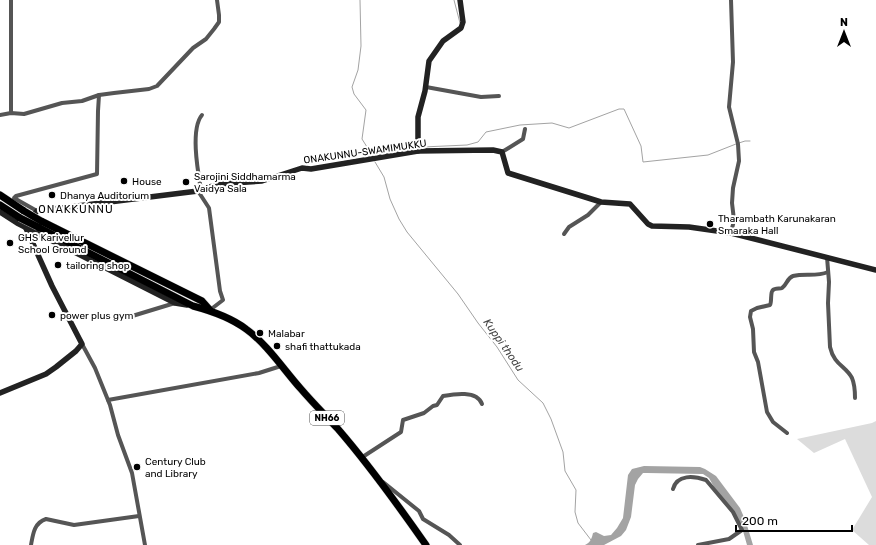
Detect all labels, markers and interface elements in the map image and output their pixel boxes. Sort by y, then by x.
north arrow [824,12,864,52]
text: N [840,16,848,29]
street label: ONAKUNNU-SWAMIMUKKU [303,137,427,167]
place label: Sarojini Siddhamarma Vaidya Sala [194,171,296,195]
marker: House [119,176,129,186]
place label: House [132,176,162,188]
marker: Sarojini Siddhamarma Vaidya Sala [181,177,191,187]
marker: Dhanya Auditorium [47,190,57,200]
place label: Dhanya Auditorium [60,190,149,202]
district label: ONAKKUNNU [38,203,114,216]
place label: Tharambath Karunakaran Smaraka Hall [718,213,836,237]
marker: Tharambath Karunakaran Smaraka Hall [705,219,715,229]
place label: GHS Karivellur School Ground [18,232,87,256]
marker: GHS Karivellur School Ground [5,238,15,248]
marker: tailoring shop [53,260,63,270]
place label: tailoring shop [66,260,130,272]
marker: power plus gym [47,310,57,320]
place label: power plus gym [60,310,134,322]
water label: Kuppi thodu [481,316,527,375]
marker: Malabar [255,328,265,338]
place label: Malabar [268,328,305,340]
marker: shafi thattukada [272,341,282,351]
place label: shafi thattukada [285,341,361,353]
road number: NH66 [310,411,344,425]
place label: Century Club and Library [145,456,206,480]
marker: Century Club and Library [132,462,142,472]
scale bar [736,507,852,533]
text: 200 m [742,514,778,528]

